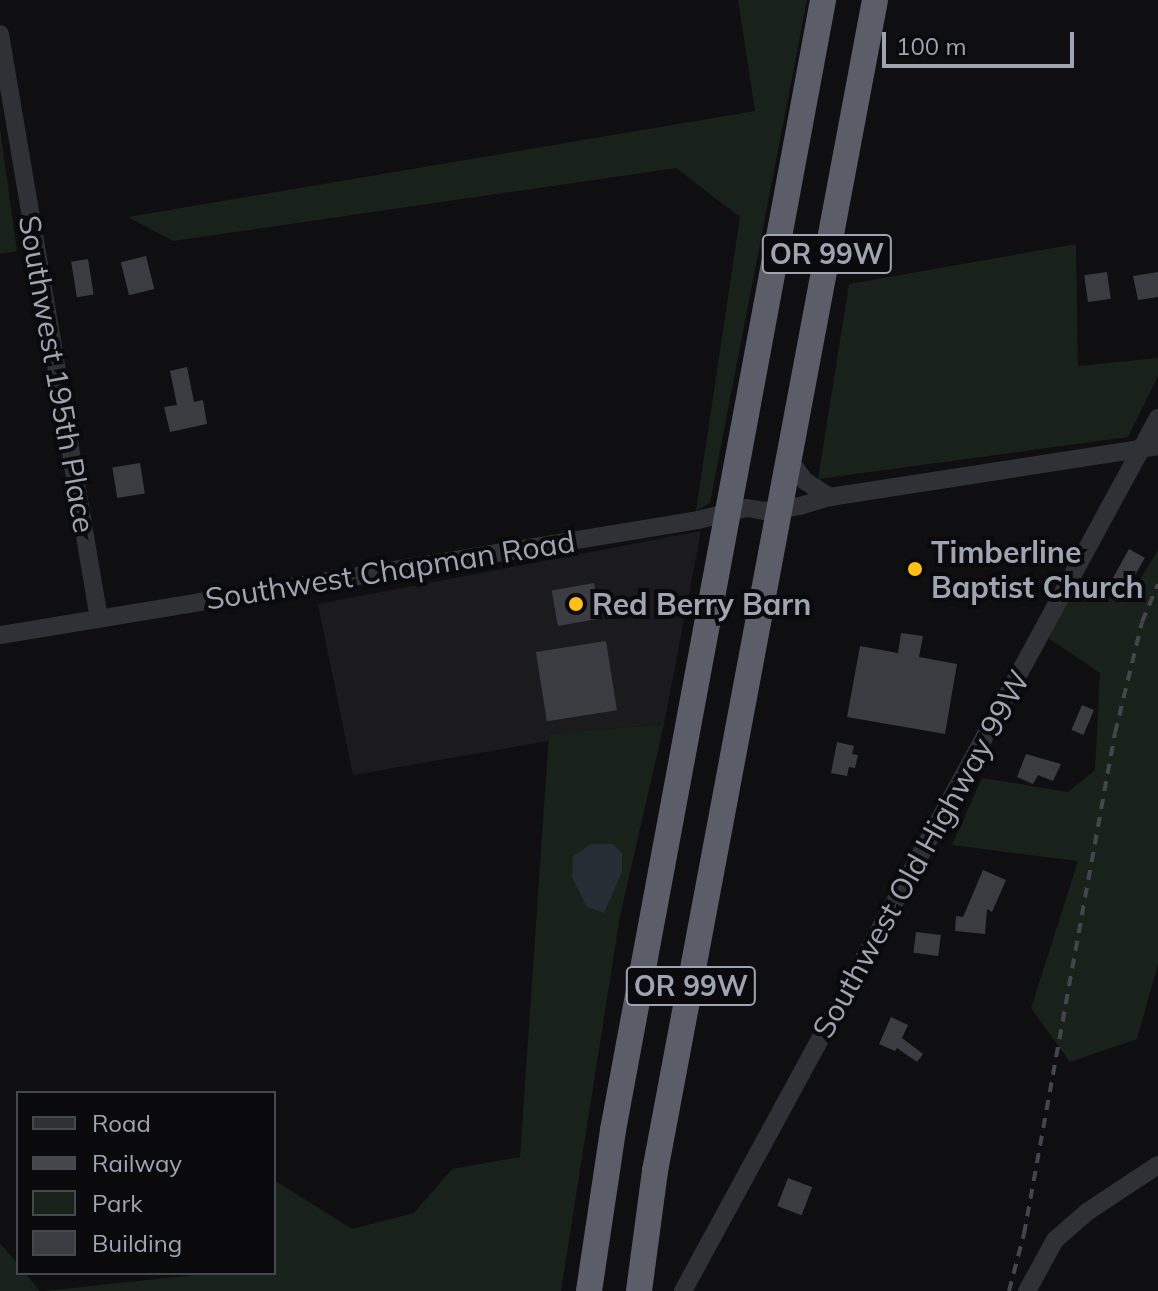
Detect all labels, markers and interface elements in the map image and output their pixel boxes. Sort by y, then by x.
scale bar [886,16,1078,66]
text: 100 m [896,31,967,61]
street label: Southwest 195th Place [11,212,103,536]
road number: OR 99W [761,230,893,278]
street label: Southwest Chapman Road [203,523,577,617]
place label: Timberline Baptist Church [931,534,1144,604]
marker: Timberline Baptist Church [906,560,924,578]
place label: Red Berry Barn [592,586,811,622]
marker: Red Berry Barn [567,595,585,613]
street label: Southwest Old Highway 99W [805,664,1037,1044]
road number: OR 99W [625,962,757,1010]
legend [16,1091,276,1275]
text: Road [92,1108,151,1138]
text: Railway [92,1148,182,1178]
text: Park [92,1188,143,1218]
text: Building [92,1228,182,1258]

